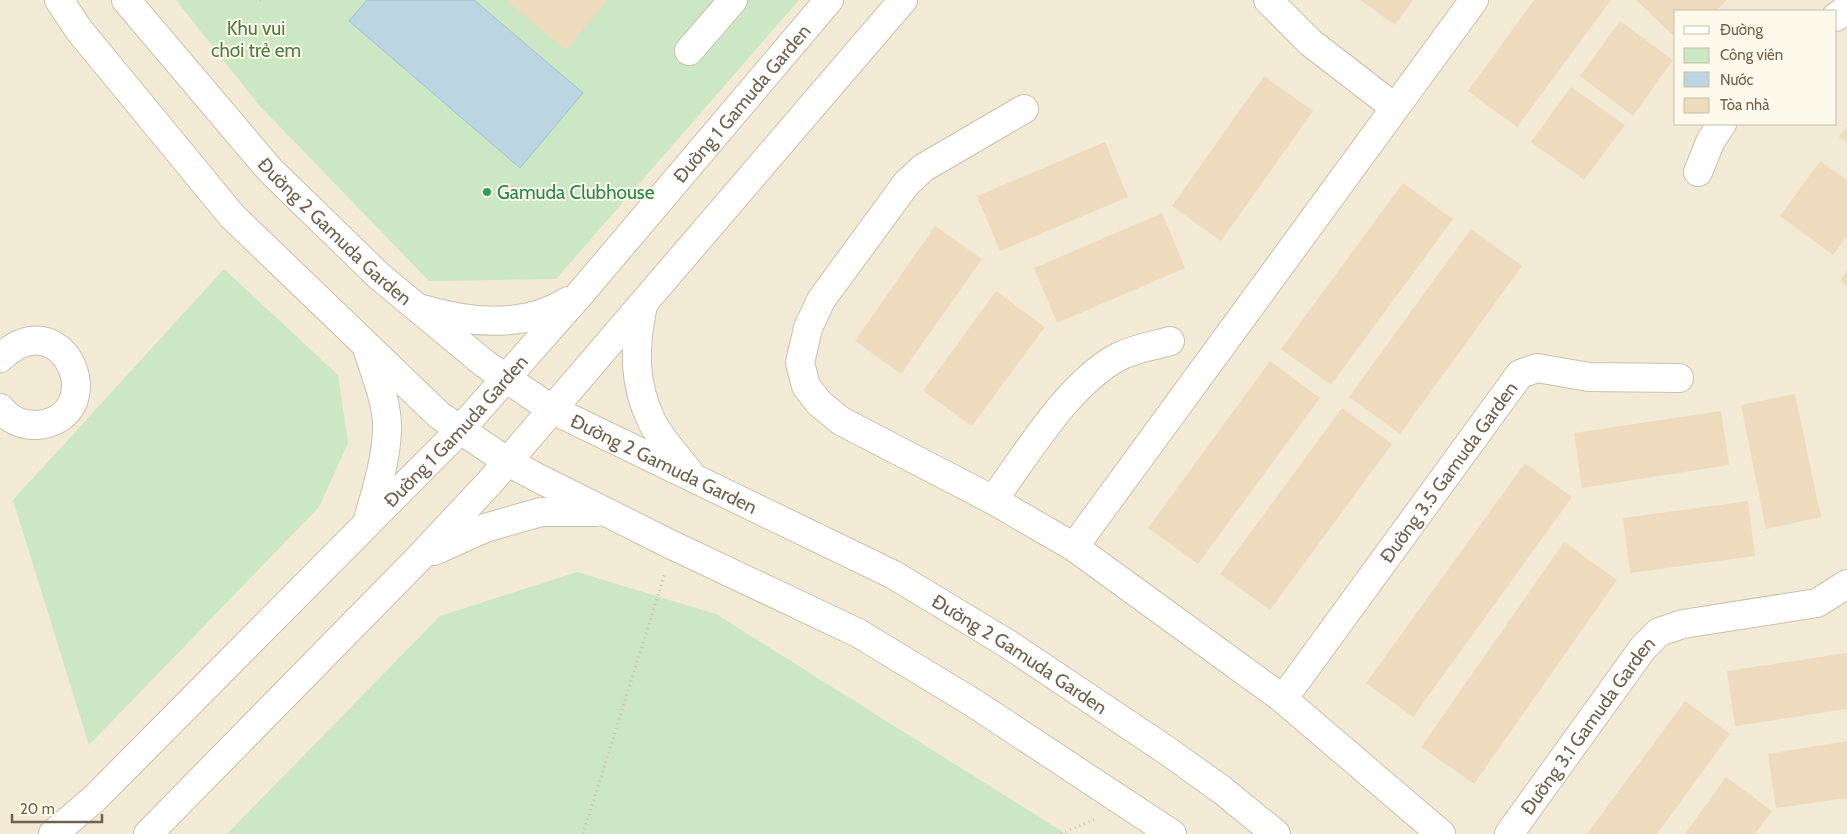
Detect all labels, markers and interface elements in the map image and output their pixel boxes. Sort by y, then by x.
legend [1674,10,1837,125]
park label: Khu vui chơi trẻ em [211,17,301,62]
street label: Đường 1 Gamuda Garden [668,19,815,187]
text: Đường [1720,21,1763,39]
text: Công viên [1720,46,1783,64]
text: Nước [1720,71,1754,89]
text: Tòa nhà [1720,96,1770,114]
street label: Đường 2 Gamuda Garden [253,153,416,310]
place label: Gamuda Clubhouse [497,181,655,204]
marker: Gamuda Clubhouse [481,186,493,198]
street label: Đường 1 Gamuda Garden [379,350,532,512]
street label: Đường 3.5 Gamuda Garden [1375,377,1522,567]
street label: Đường 2 Gamuda Garden [567,409,761,518]
street label: Đường 2 Gamuda Garden [928,589,1112,719]
street label: Đường 3.1 Gamuda Garden [1515,631,1660,819]
scale bar [12,792,102,824]
text: 20 m [20,800,55,818]

